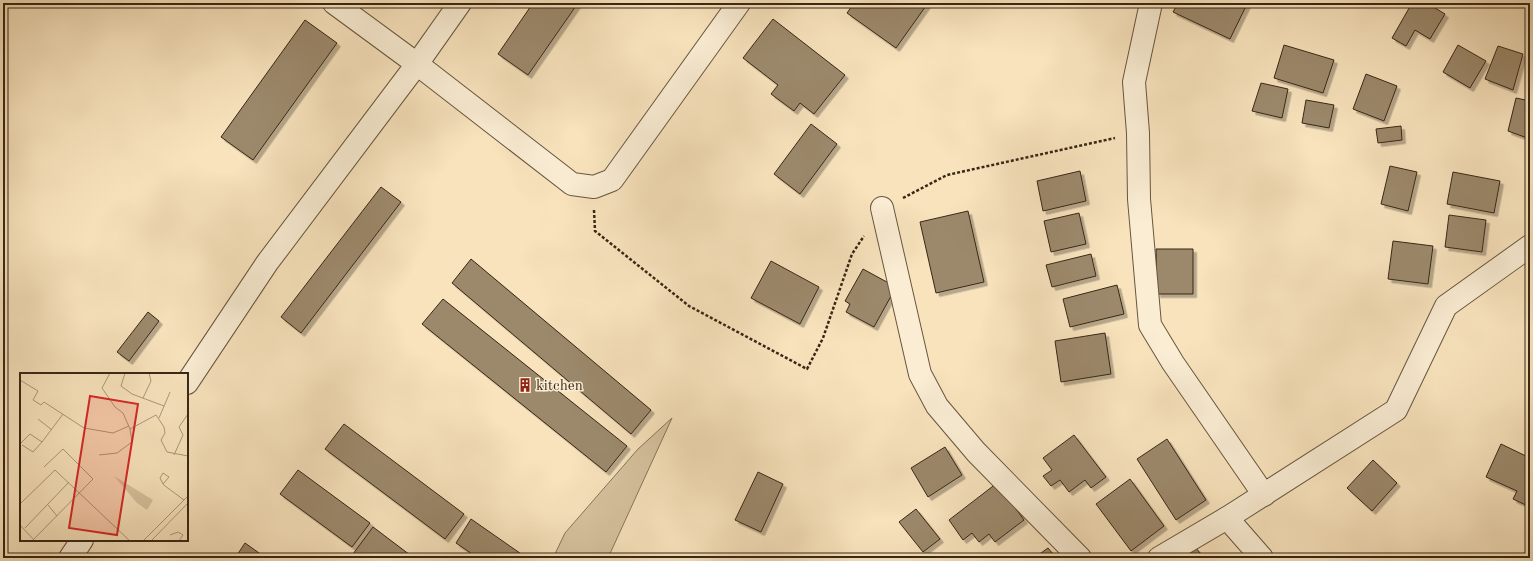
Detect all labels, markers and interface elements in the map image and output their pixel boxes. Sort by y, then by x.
inset map [20,373,188,541]
building icon: kitchen [517,377,533,393]
place label: kitchen [536,379,583,394]

